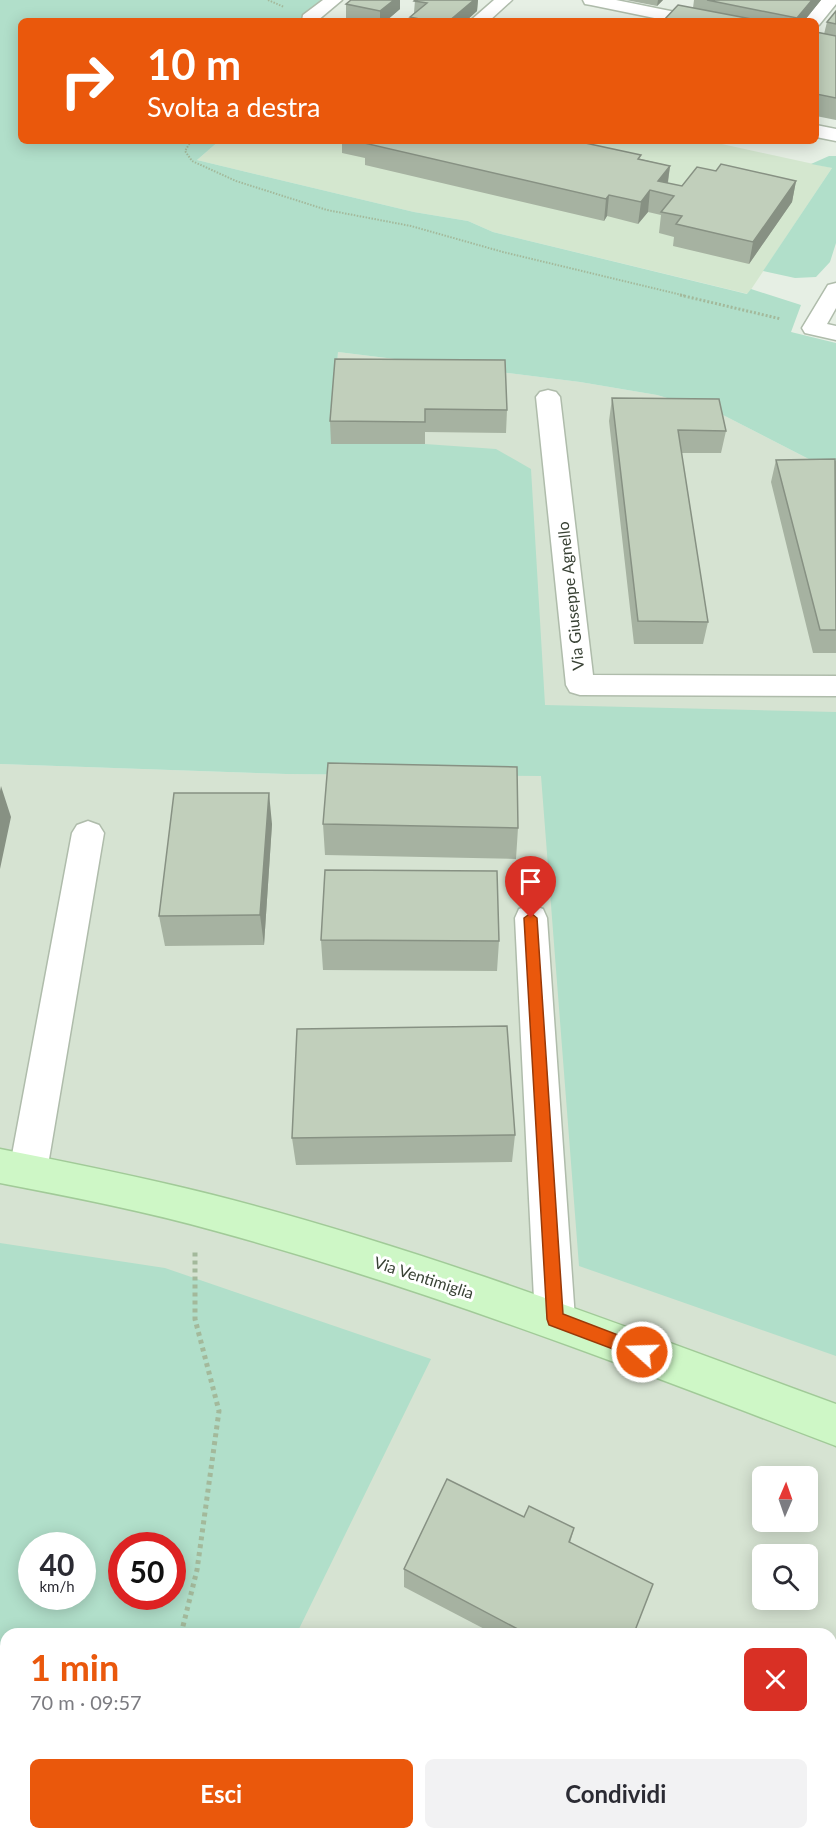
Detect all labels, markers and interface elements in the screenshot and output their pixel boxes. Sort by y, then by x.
text: 10 m [147,39,241,89]
icon: right [48,42,126,120]
text: Svolta a destra [147,90,320,123]
street label: Via Giuseppe Agnello [553,521,587,671]
pin [505,856,556,918]
icon: arrive [514,865,547,898]
street label: Via Ventimiglia [372,1252,476,1302]
position arrow [610,1320,674,1384]
north arrow [752,1466,818,1532]
map controls [752,1466,818,1610]
speed limit sign: 50 [108,1532,186,1610]
button: search [752,1544,818,1610]
text: 40 [40,1546,74,1582]
text: km/h [39,1577,75,1595]
text: 1 min [30,1645,119,1689]
button: close [744,1648,807,1711]
text: 70 m · 09:57 [30,1690,142,1714]
button: Esci [30,1759,413,1828]
button: Condividi [425,1759,807,1828]

